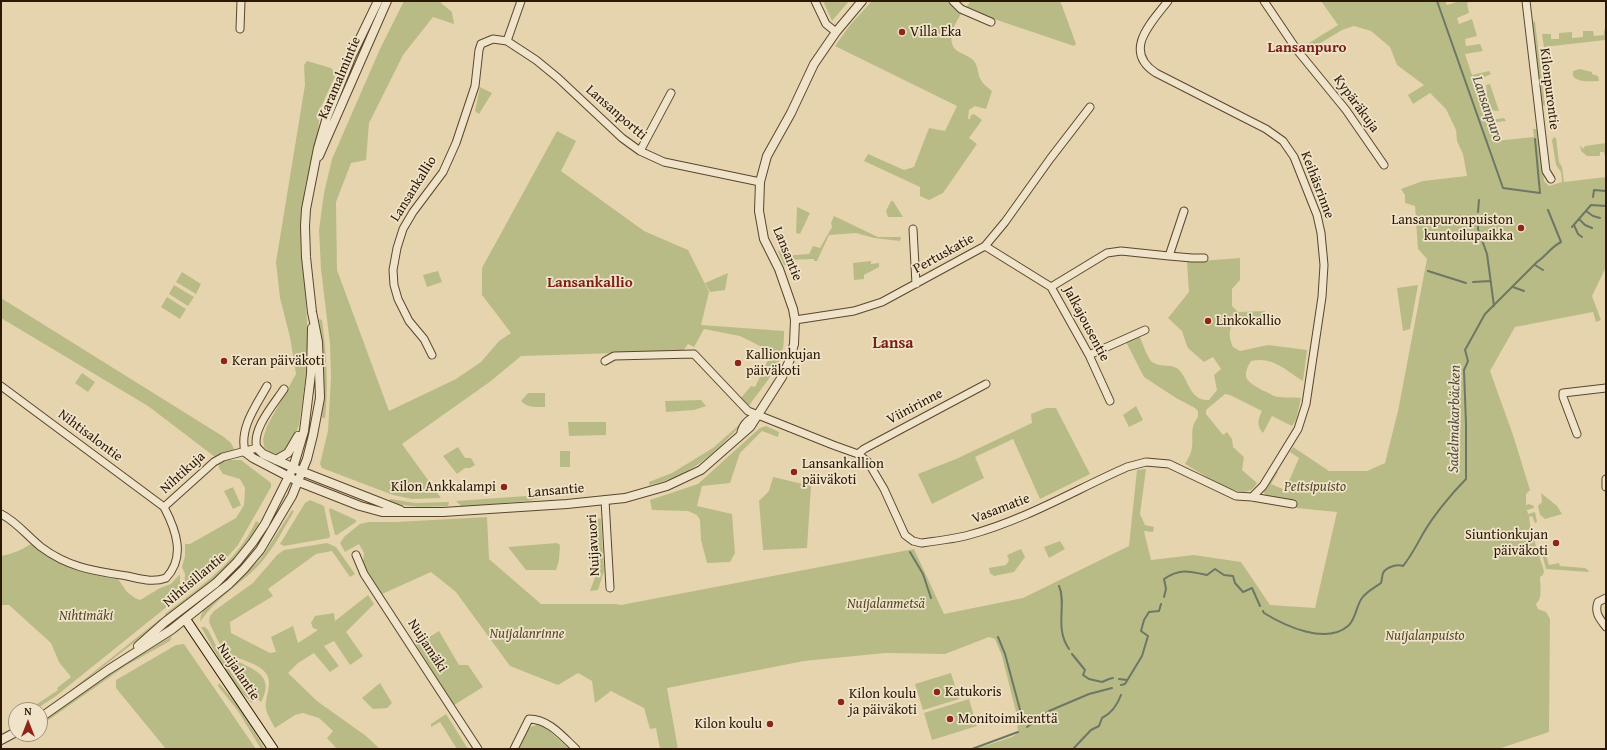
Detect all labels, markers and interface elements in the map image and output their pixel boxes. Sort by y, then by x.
place label: Villa Eka [910,24,961,40]
marker: Villa Eka [897,27,907,37]
street label: Karamalmintie [315,34,365,122]
district label: Lansanpuro [1267,39,1347,57]
street label: Kilonpurontie [1536,47,1562,131]
street label: Kypäräkuja [1330,72,1382,136]
water label: Lansanpuro [1467,74,1507,144]
street label: Lansanportti [582,82,650,144]
street label: Keihäsrinne [1296,149,1338,221]
street label: Lansankallio [387,153,441,225]
place label: Lansanpuronpuiston kuntoilupaikka [1391,212,1513,244]
marker: Lansanpuronpuiston kuntoilupaikka [1516,223,1526,233]
street label: Lansantie [769,225,805,283]
street label: Pertuskatie [911,230,977,278]
district label: Lansankallio [547,274,633,292]
street label: Jalkajousentie [1059,284,1113,364]
place label: Linkokallio [1216,313,1281,329]
marker: Linkokallio [1203,316,1213,326]
district label: Lansa [872,334,914,354]
place label: Kallionkujan päiväkoti [746,347,821,380]
place label: Keran päiväkoti [232,353,325,369]
marker: Keran päiväkoti [219,356,229,366]
marker: Kallionkujan päiväkoti [733,358,743,368]
water label: Sadelmakarbäcken [1445,365,1465,473]
street label: Viinirinne [884,385,946,429]
street label: Nihtisalontie [54,406,126,466]
street label: Nihtikuja [157,448,209,498]
place label: Lansankallion päiväkoti [802,456,884,488]
marker: Lansankallion päiväkoti [789,467,799,477]
place label: Kilon Ankkalampi [391,479,496,495]
park label: Peitsipuisto [1284,479,1346,495]
street label: Lansantie [527,480,585,502]
marker: Kilon Ankkalampi [499,482,509,492]
street label: Vasamatie [970,490,1032,528]
street label: Nuijavuori [584,513,604,577]
place label: Siuntionkujan päiväkoti [1465,527,1548,560]
marker: Siuntionkujan päiväkoti [1551,538,1561,548]
street label: Nihtisillantie [160,549,230,611]
park label: Nuijalanmetsä [847,596,925,612]
park label: Nihtimäki [59,608,113,624]
street label: Nuijamäki [404,616,450,676]
park label: Nuijalanrinne [490,626,564,642]
park label: Nuijalanpuisto [1385,628,1465,644]
street label: Nuijalantie [213,640,263,704]
place label: Katukoris [945,684,1002,700]
place label: Kilon koulu ja päiväkoti [849,686,917,718]
marker: Katukoris [932,687,942,697]
marker: Kilon koulu ja päiväkoti [836,697,846,707]
north arrow [8,702,48,742]
text: N [24,703,32,719]
place label: Monitoimikenttä [958,711,1058,727]
marker: Monitoimikenttä [945,714,955,724]
place label: Kilon koulu [695,716,762,732]
marker: Kilon koulu [765,719,775,729]

